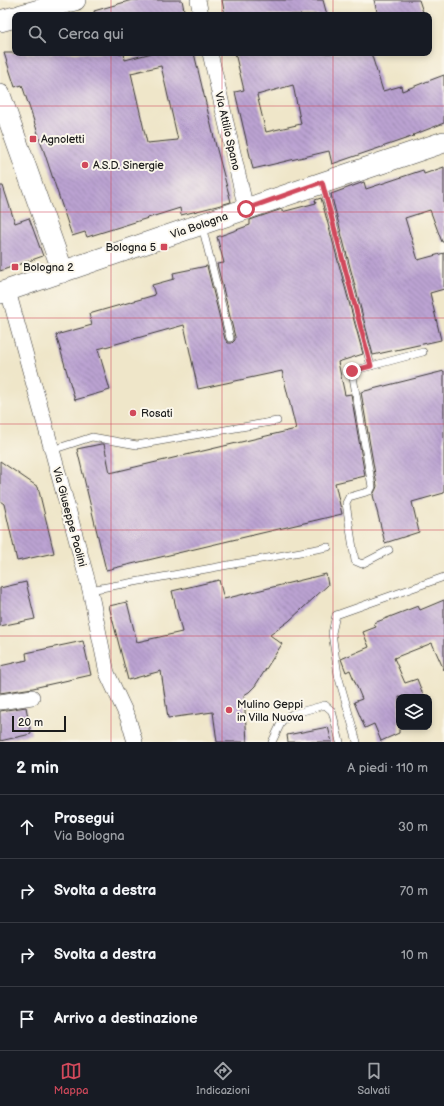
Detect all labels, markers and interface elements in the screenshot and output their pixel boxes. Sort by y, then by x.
search box [12,12,432,56]
icon: search [26,23,48,45]
text: Cerca qui [58,25,124,44]
street label: Via Attilio Spano [212,91,243,172]
place label: Agnoletti [41,133,85,146]
marker: Agnoletti [28,134,38,144]
place label: A.S.D. Sinergie [93,159,164,172]
marker: A.S.D. Sinergie [80,160,90,170]
route start [237,200,255,218]
street label: Via Bologna [169,210,230,241]
place label: Bologna 5 [106,241,156,254]
marker: Bologna 5 [159,242,169,252]
place label: Bologna 2 [23,261,74,274]
marker: Bologna 2 [10,262,20,272]
route end [343,362,361,380]
place label: Rosati [141,407,173,420]
marker: Rosati [128,408,138,418]
street label: Via Giuseppe Paolini [50,466,89,568]
map controls [396,694,432,730]
button: layers [396,694,432,730]
place label: Mulino Geppi in Villa Nuova [237,698,304,724]
marker: Mulino Geppi in Villa Nuova [224,705,234,715]
scale bar [12,714,66,733]
text: 20 m [18,716,43,729]
text: 2 min [16,758,59,778]
text: A piedi · 110 m [347,760,428,776]
text: Prosegui [54,809,114,828]
icon: ahead [16,816,38,838]
text: 30 m [398,819,428,835]
text: Via Bologna [54,828,125,844]
icon: right [16,880,38,902]
text: Svolta a destra [54,881,156,900]
text: 70 m [400,883,428,899]
icon: right [16,944,38,966]
text: Svolta a destra [54,945,156,964]
text: 10 m [401,947,428,963]
icon: arrive [16,1008,38,1030]
text: Arrivo a destinazione [54,1009,198,1028]
tab: Mappa [54,1060,89,1097]
tab: Indicazioni [196,1060,250,1097]
tab: Salvati [357,1060,390,1097]

